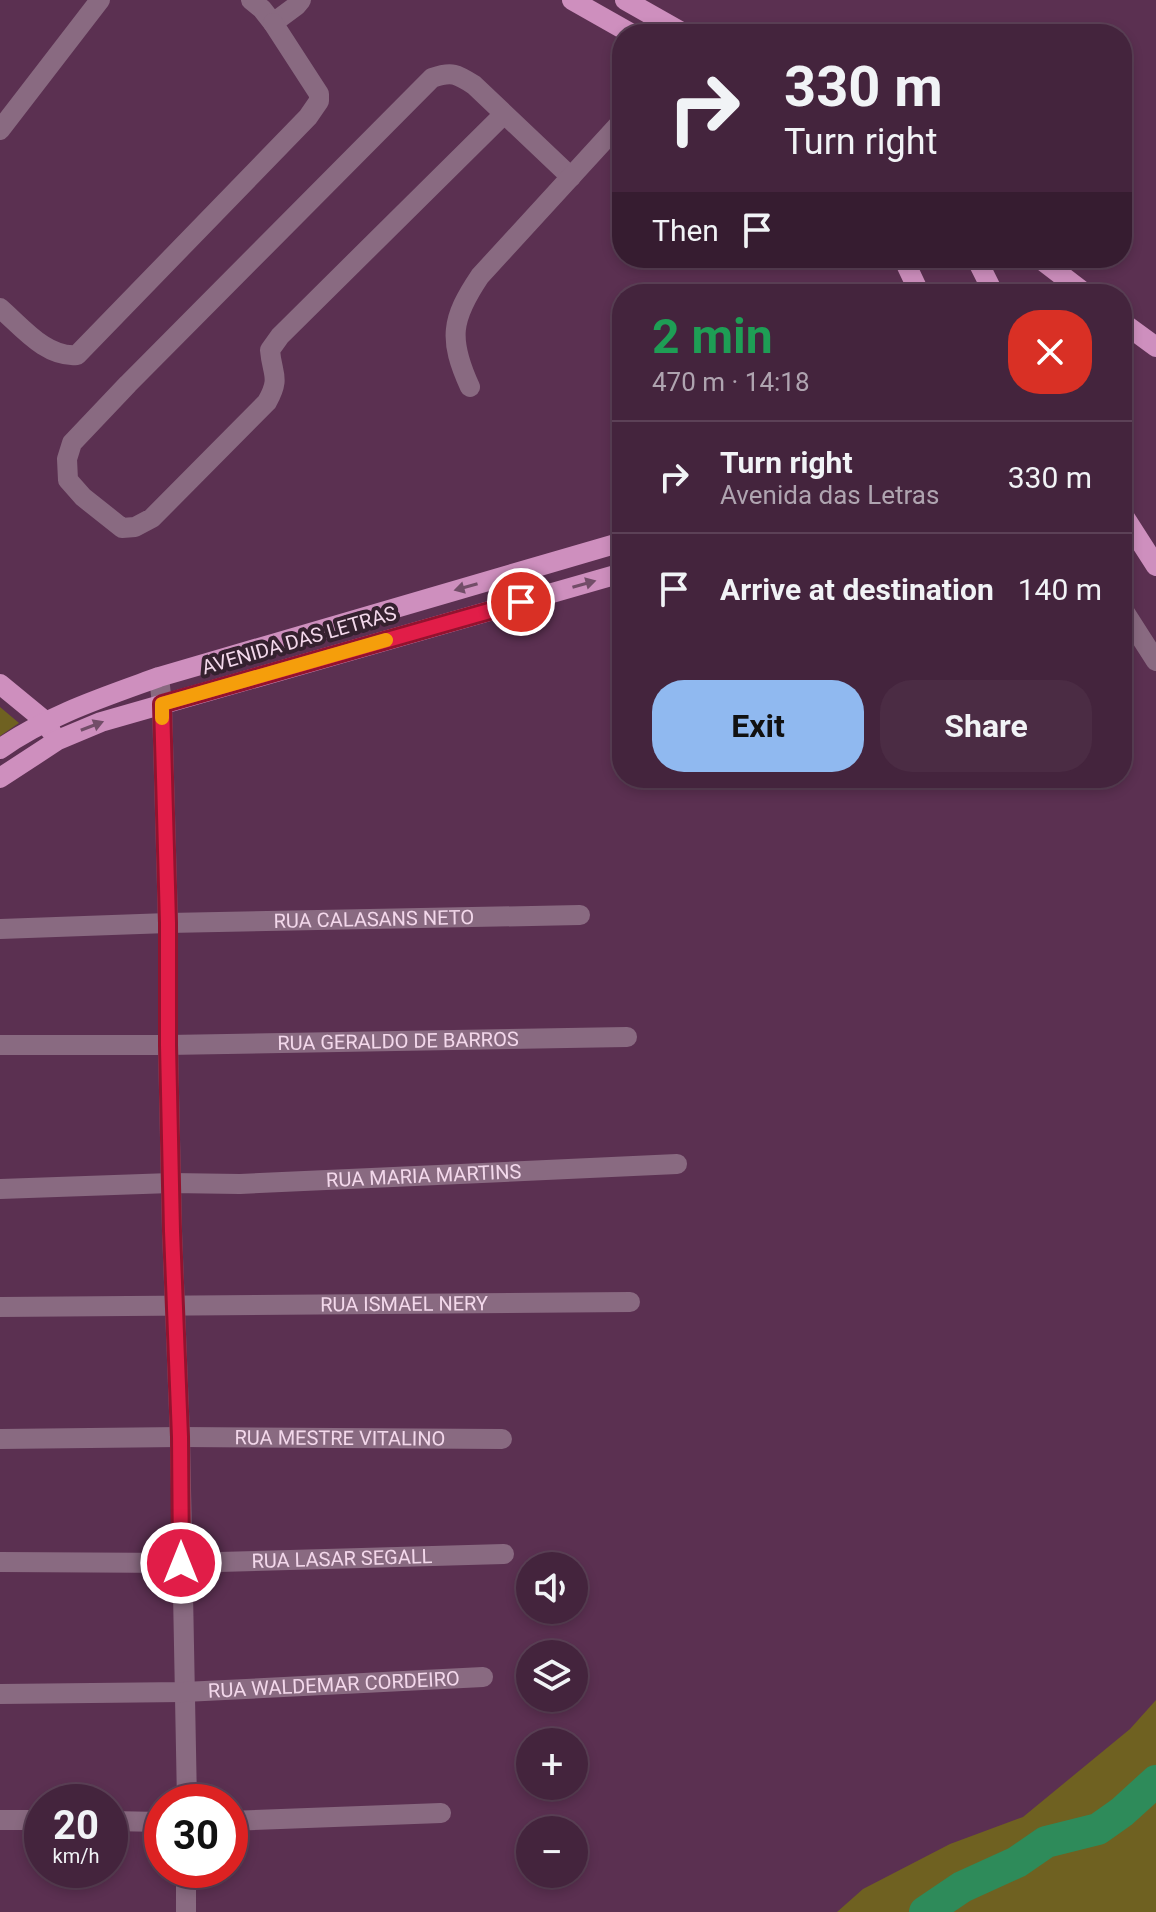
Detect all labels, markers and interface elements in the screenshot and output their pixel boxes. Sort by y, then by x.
text: 330 m [784,54,943,120]
icon: right [652,56,756,160]
text: Turn right [784,121,937,163]
icon: arrive [735,208,779,252]
text: Then [652,213,719,248]
text: 2 min [652,308,773,365]
button: close [1008,310,1092,394]
text: 470 m · 14:18 [652,367,810,397]
text: Turn right [720,445,853,480]
icon: right [652,455,696,499]
text: 330 m [1008,460,1092,495]
text: Avenida das Letras [720,480,939,510]
icon: arrive [652,567,696,611]
pin [487,568,555,636]
text: Arrive at destination [720,572,994,607]
text: 140 m [1018,572,1102,607]
one-way arrow [572,577,596,590]
icon: arrive [499,580,543,624]
one-way arrow [454,581,478,594]
street label: AVENIDA DAS LETRAS [199,601,399,679]
button: Exit [652,680,864,772]
button: Share [880,680,1092,772]
one-way arrow [80,719,104,732]
street label: RUA CALASANS NETO [273,905,474,933]
street label: RUA GERALDO DE BARROS [277,1027,519,1055]
street label: RUA MARIA MARTINS [325,1159,522,1192]
street label: RUA ISMAEL NERY [320,1291,488,1316]
street label: RUA MESTRE VITALINO [234,1425,445,1451]
position arrow [139,1521,223,1605]
street label: RUA LASAR SEGALL [251,1544,433,1573]
map controls [516,1552,588,1888]
button: sound [516,1552,588,1624]
button: layers [516,1640,588,1712]
street label: RUA WALDEMAR CORDEIRO [207,1666,460,1703]
button: + [516,1728,588,1800]
speed limit sign: 30 [144,1784,248,1888]
text: 20 [53,1802,99,1849]
button: − [516,1816,588,1888]
text: km/h [53,1844,99,1868]

